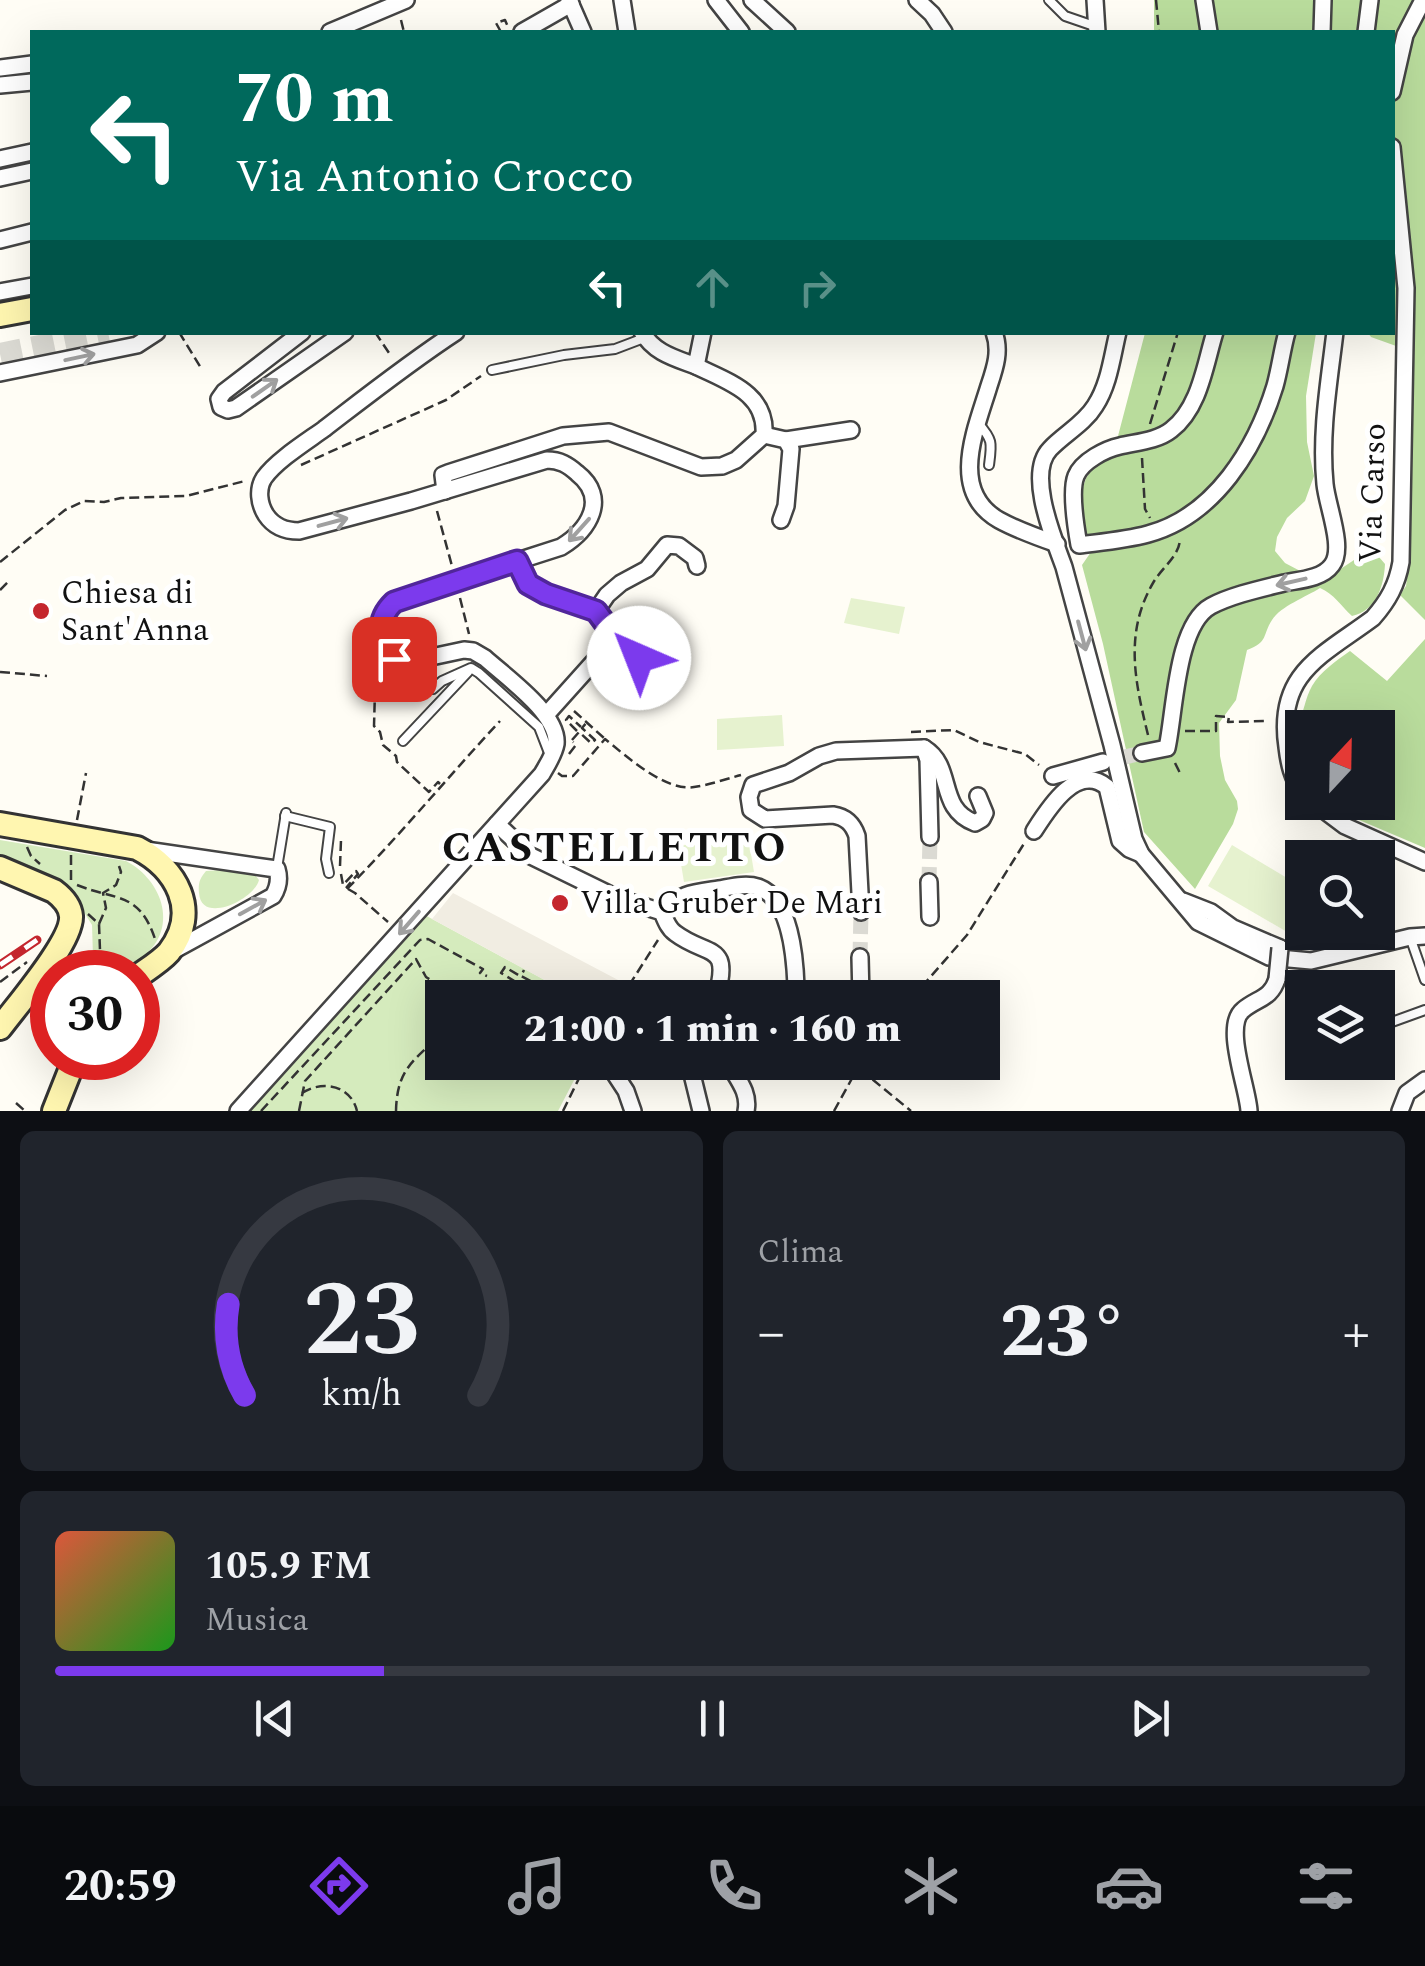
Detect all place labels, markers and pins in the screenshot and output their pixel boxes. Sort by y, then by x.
place label: Chiesa di Sant'Anna [61,569,209,655]
marker: Chiesa di Sant'Anna [30,600,52,622]
pin [352,617,437,702]
place label: Villa Gruber De Mari [580,879,883,928]
marker: Villa Gruber De Mari [549,892,571,914]

